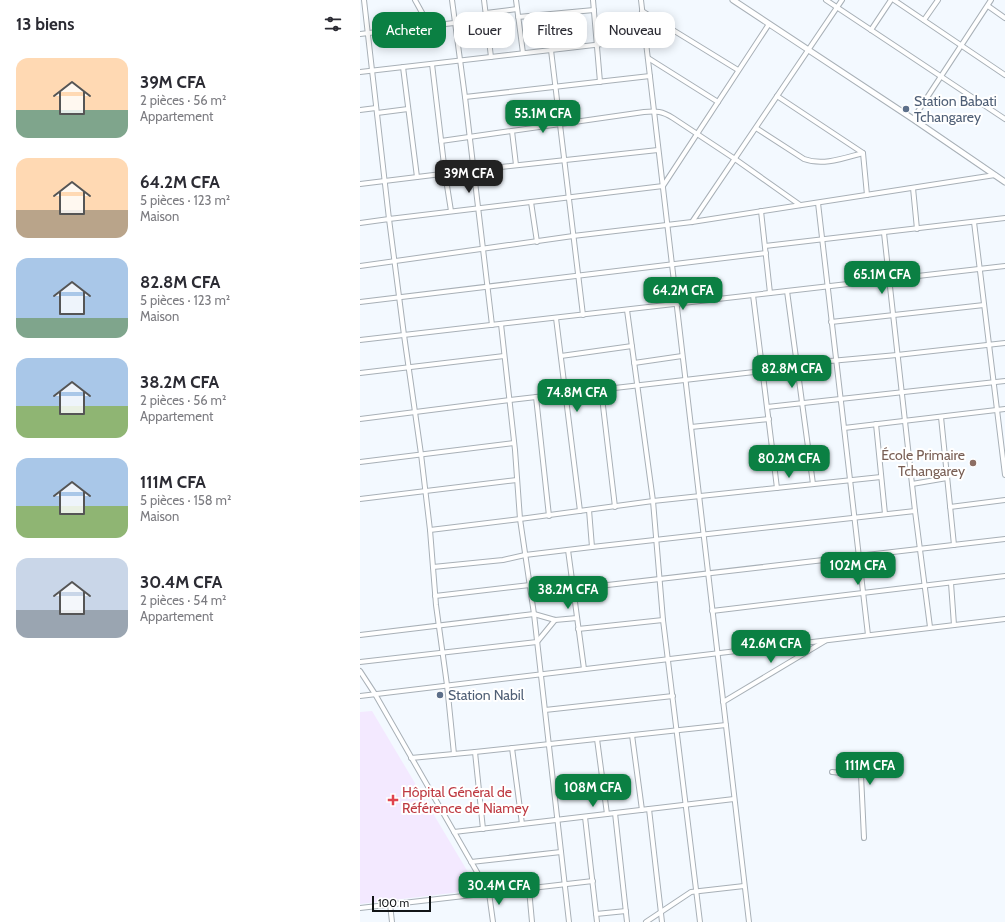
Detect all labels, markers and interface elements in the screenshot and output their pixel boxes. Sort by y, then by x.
chip: Acheter [372,12,446,48]
chip: Louer [454,12,515,48]
chip: Filtres [523,12,587,48]
chip: Nouveau [595,12,675,48]
icon: filters [322,13,344,35]
text: 13 biens [16,14,74,34]
text: 39M CFA [140,72,206,92]
icon: home [48,74,96,122]
text: 2 pièces · 56 m² [140,92,226,108]
place label: Station Babati Tchangarey [914,92,997,126]
pin: 55.1M CFA [497,100,589,134]
marker: Station Babati Tchangarey [901,104,911,114]
text: 55.1M CFA [514,105,572,121]
text: Appartement [140,108,213,124]
pin: 39M CFA [432,160,506,194]
text: 39M CFA [444,165,494,181]
text: 64.2M CFA [140,172,220,192]
icon: home [48,174,96,222]
text: 5 pièces · 123 m² [140,192,230,208]
text: Maison [140,208,179,224]
pin: 65.1M CFA [836,261,928,295]
text: 65.1M CFA [853,266,911,282]
text: 82.8M CFA [140,272,220,292]
icon: home [48,274,96,322]
pin: 64.2M CFA [637,277,729,311]
text: 64.2M CFA [652,282,714,298]
text: 5 pièces · 123 m² [140,292,230,308]
text: Maison [140,308,179,324]
pin: 82.8M CFA [746,355,838,389]
text: 82.8M CFA [761,360,823,376]
text: 38.2M CFA [140,372,219,392]
icon: home [48,374,96,422]
pin: 74.8M CFA [531,379,623,413]
text: 74.8M CFA [547,384,607,400]
text: 2 pièces · 56 m² [140,392,226,408]
text: Appartement [140,408,213,424]
pin: 80.2M CFA [743,445,835,479]
place label: École Primaire Tchangarey [881,446,965,480]
text: 80.2M CFA [758,450,820,466]
marker: École Primaire Tchangarey [968,458,978,468]
text: 111M CFA [140,472,206,492]
icon: home [48,474,96,522]
text: 5 pièces · 158 m² [140,492,231,508]
text: Maison [140,508,179,524]
pin: 102M CFA [817,552,899,586]
text: 102M CFA [830,557,886,573]
text: 30.4M CFA [140,572,222,592]
icon: home [48,574,96,622]
pin: 38.2M CFA [522,576,614,610]
text: 38.2M CFA [538,581,598,597]
text: 2 pièces · 54 m² [140,592,226,608]
text: Appartement [140,608,213,624]
pin: 42.6M CFA [725,630,817,664]
text: 42.6M CFA [740,635,802,651]
place label: Station Nabil [448,686,525,704]
marker: Station Nabil [435,690,445,700]
pin: 111M CFA [829,752,911,786]
text: 111M CFA [845,757,895,773]
pin: 108M CFA [552,774,634,808]
text: 108M CFA [564,779,622,795]
place label: Hôpital Général de Référence de Niamey [402,783,529,817]
marker: Hôpital Général de Référence de Niamey [387,794,399,806]
pin: 30.4M CFA [453,872,545,906]
text: 30.4M CFA [468,877,530,893]
scale bar [372,894,431,913]
text: 100 m [378,896,409,910]

